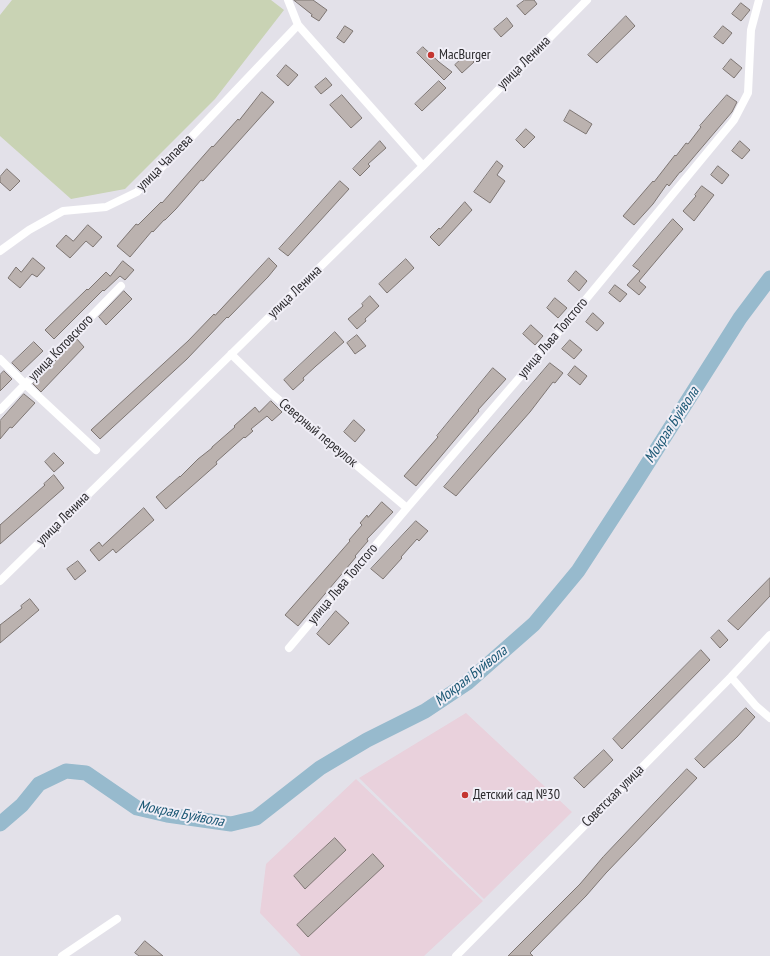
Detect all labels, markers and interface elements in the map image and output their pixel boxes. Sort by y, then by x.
street label: улица Ленина [494,33,554,93]
place label: MacBurger [439,47,491,63]
marker: MacBurger [426,50,436,60]
street label: улица Чапаева [133,131,197,195]
street label: улица Ленина [265,262,325,322]
street label: улица Льва Толстого [514,294,592,382]
street label: улица Котовского [25,311,97,385]
water label: Мокрая Буйвола [641,384,703,466]
street label: Северный переулок [275,395,361,471]
street label: улица Ленина [33,489,93,549]
street label: улица Льва Толстого [304,540,382,628]
water label: Мокрая Буйвола [431,642,511,710]
street label: Советская улица [578,761,648,831]
place label: Детский сад №30 [473,787,560,803]
marker: Детский сад №30 [460,790,470,800]
water label: Мокрая Буйвола [137,797,225,831]

